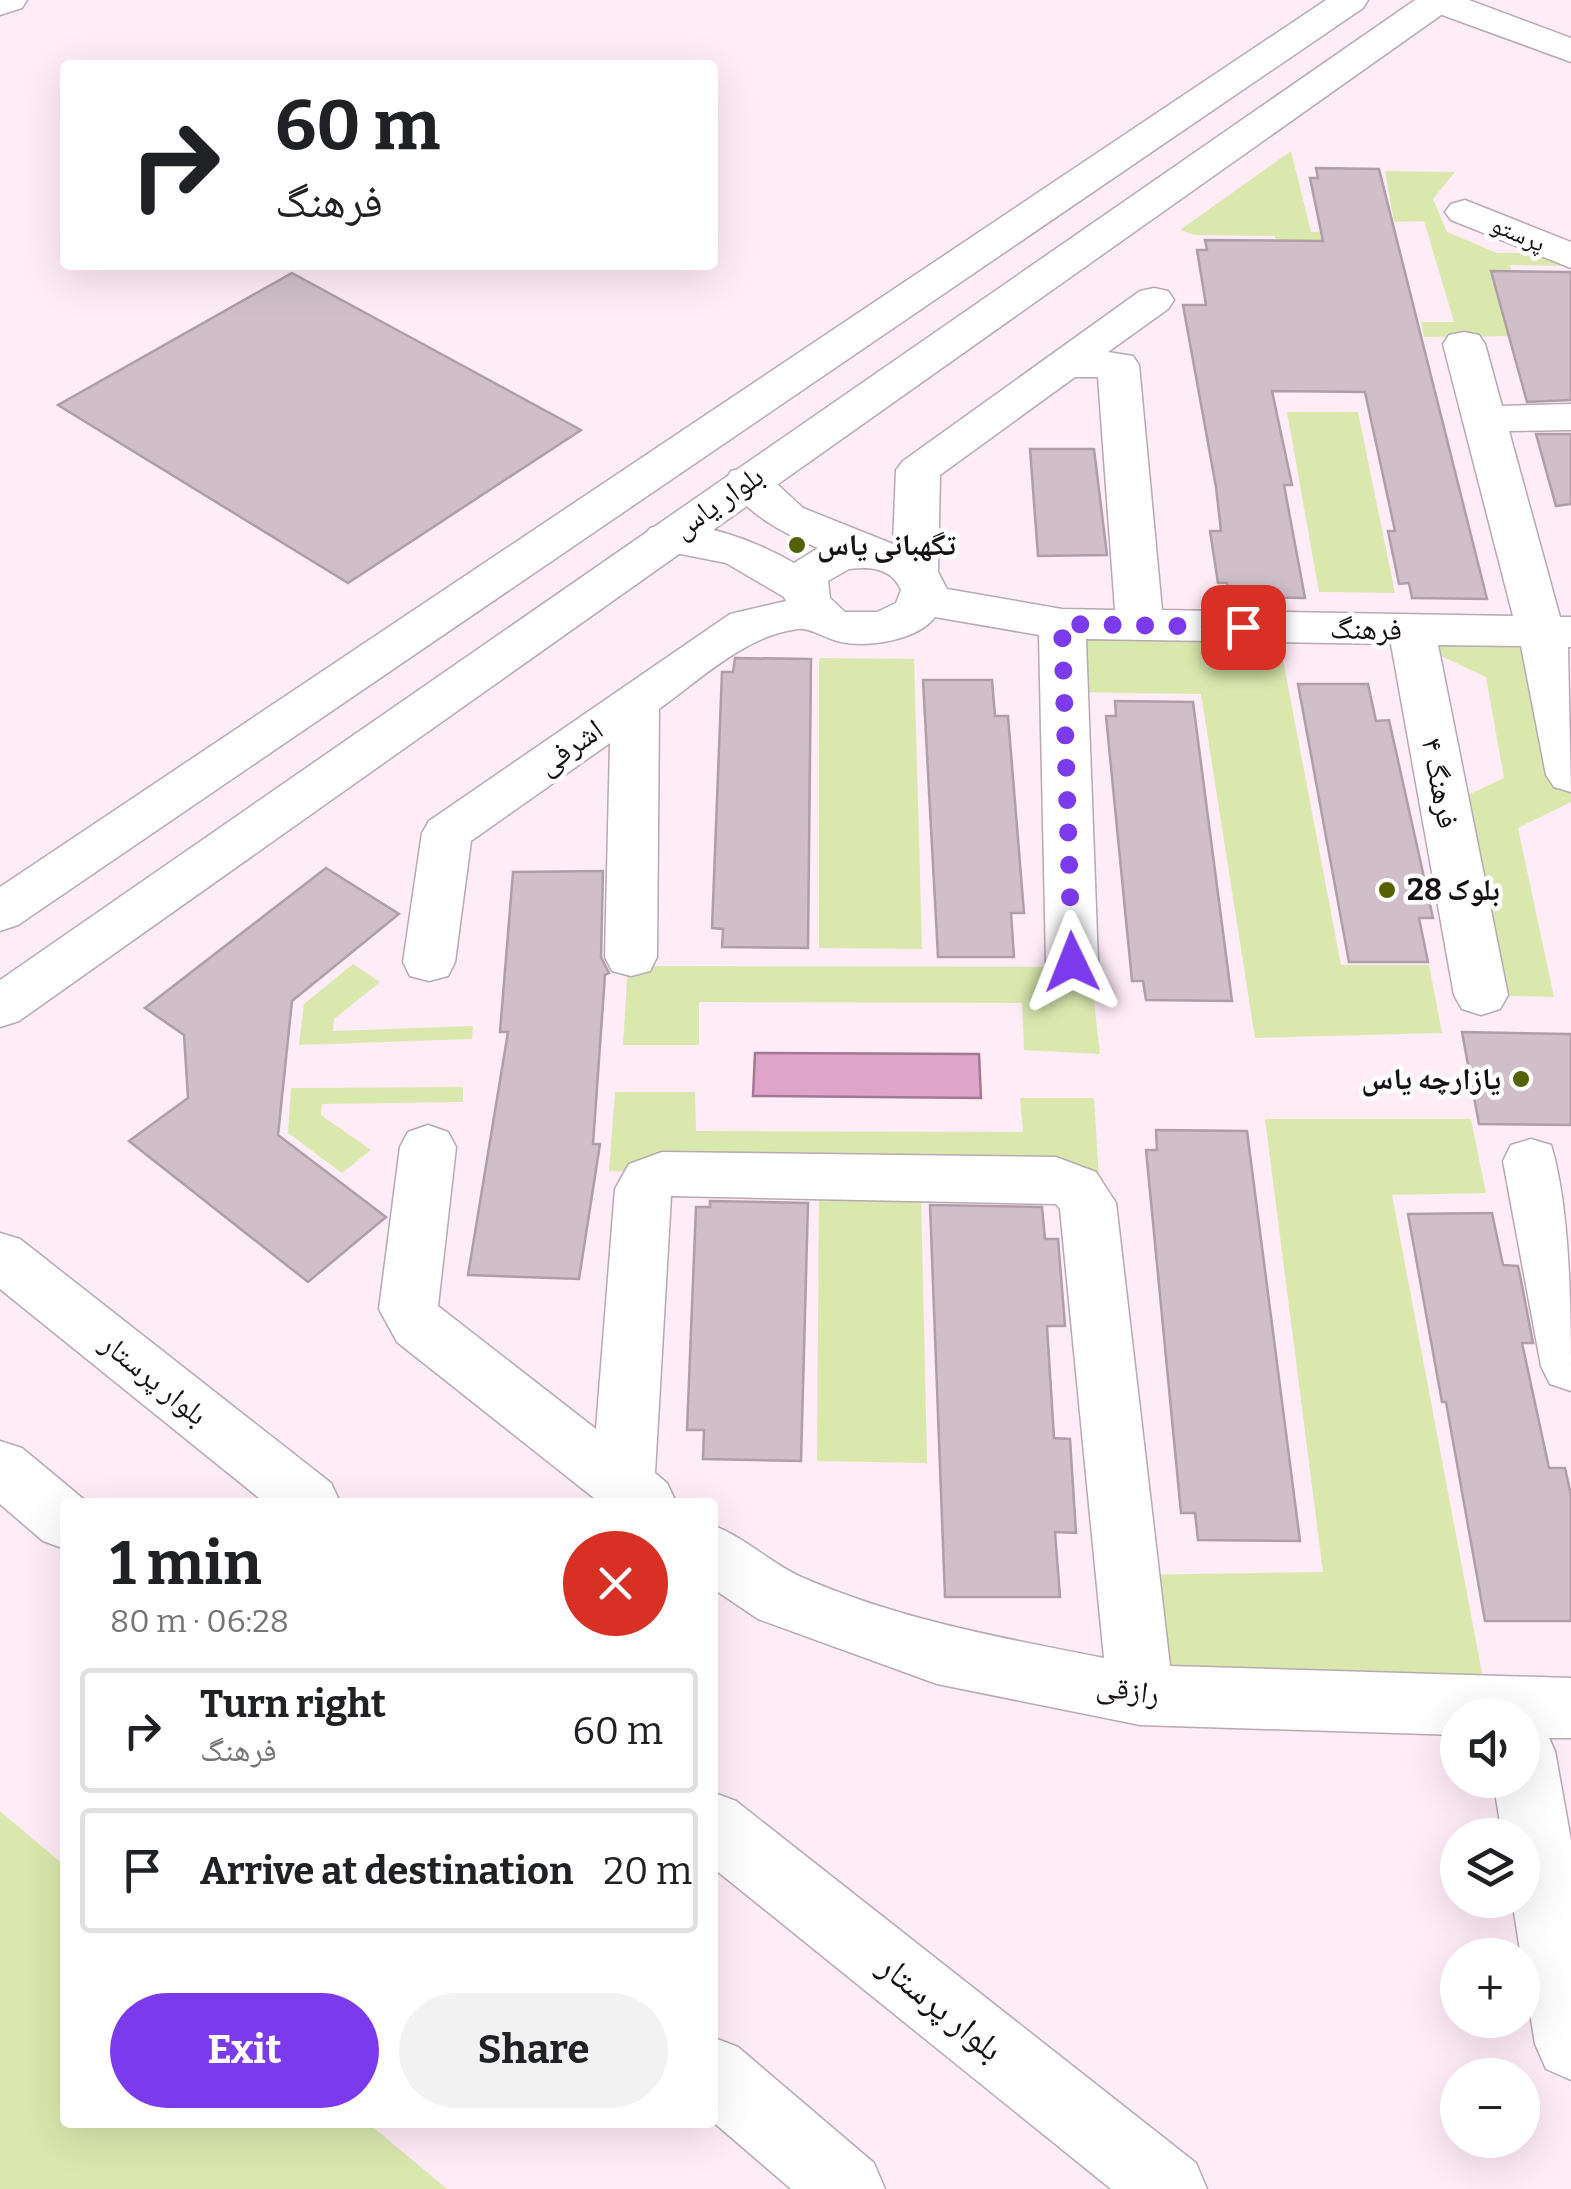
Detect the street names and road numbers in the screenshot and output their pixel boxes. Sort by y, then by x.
street label: پرستو [1486,209,1550,259]
street label: بلوار یاس [666,458,770,546]
street label: فرهنگ [1330,610,1402,648]
street label: اشرفی [530,712,610,782]
street label: فرهنگ ۴ [1414,735,1466,831]
street label: بلوار پرستار [93,1325,214,1433]
street label: رازقی [1094,1668,1162,1712]
street label: بلوار پرستار [869,1944,1012,2070]

